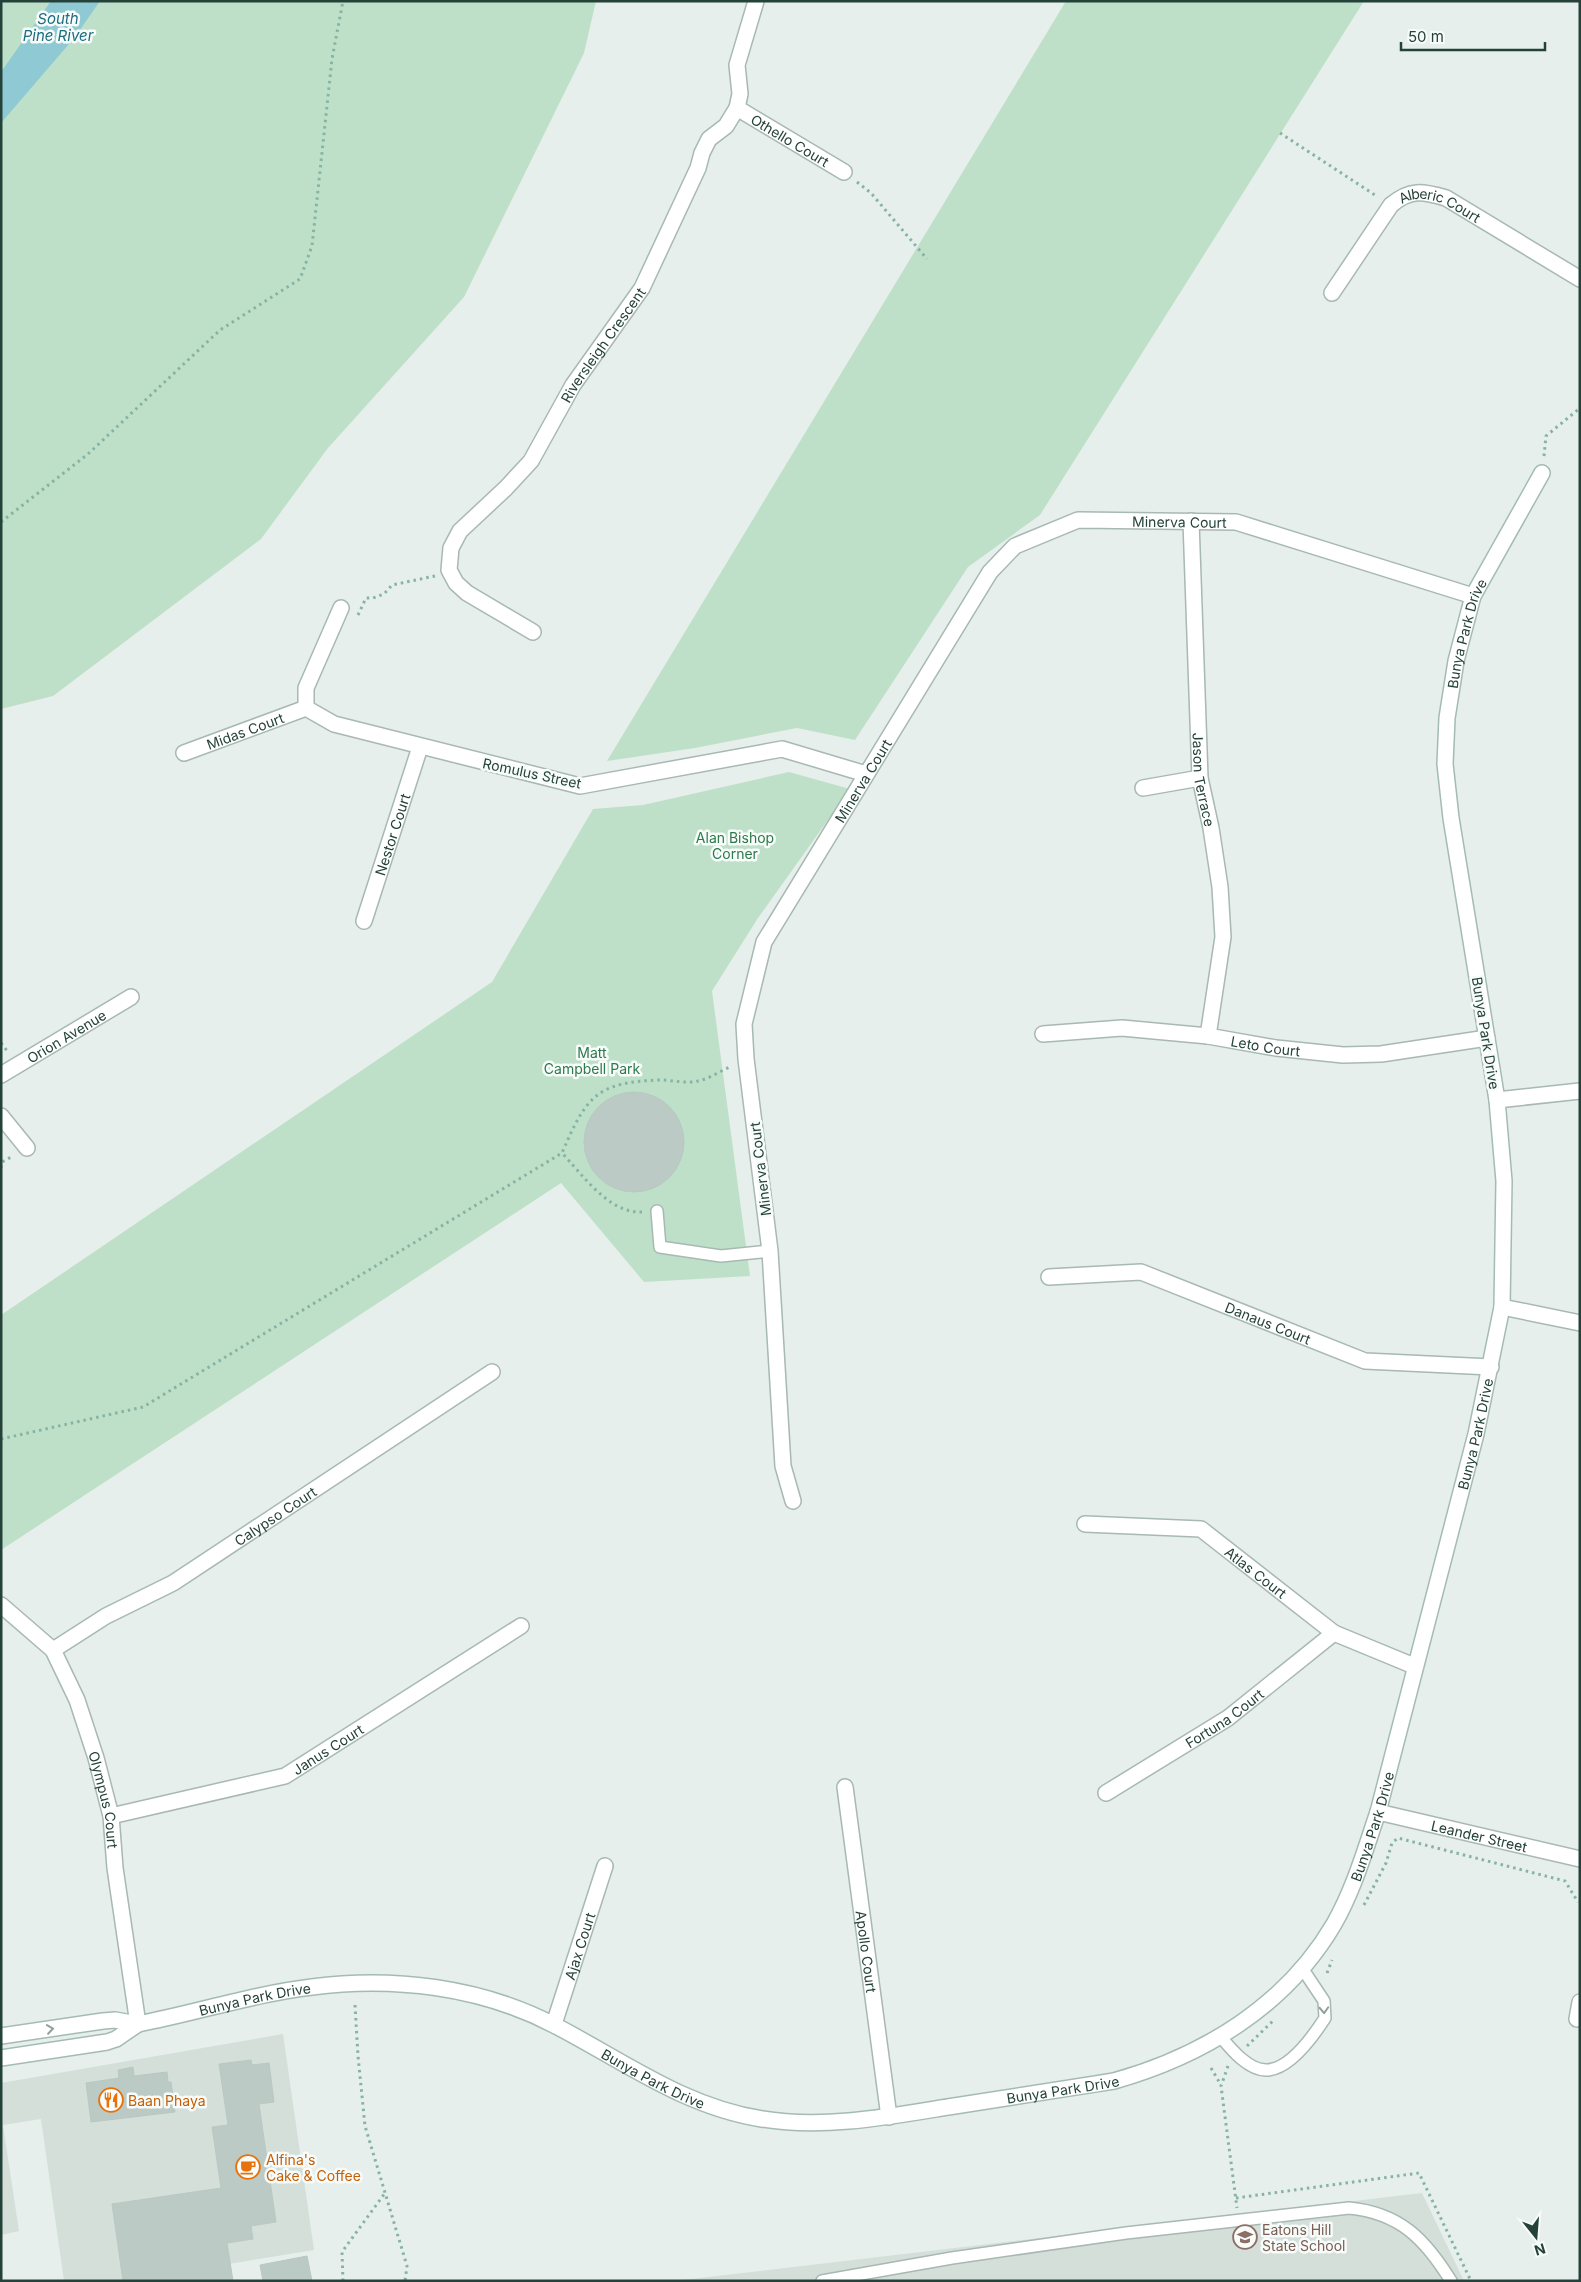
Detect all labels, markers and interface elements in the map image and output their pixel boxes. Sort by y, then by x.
water label: South Pine River [23,9,94,45]
scale bar [1401,20,1545,52]
text: 50 m [1408,27,1444,46]
street label: Othello Court [748,110,833,170]
street label: Alberic Court [1395,184,1484,226]
street label: Riversleigh Crescent [557,284,649,405]
street label: Minerva Court [1132,512,1227,530]
street label: Bunya Park Drive [1443,575,1490,690]
street label: Midas Court [204,708,286,752]
street label: Jason Terrace [1190,732,1219,828]
street label: Minerva Court [831,735,895,825]
street label: Romulus Street [481,754,583,792]
street label: Nestor Court [371,791,413,878]
park label: Alan Bishop Corner [696,829,774,862]
street label: Bunya Park Drive [1469,975,1503,1091]
street label: Orion Avenue [23,1006,109,1066]
street label: Leto Court [1230,1032,1301,1059]
park label: Matt Campbell Park [544,1044,640,1077]
street label: Minerva Court [746,1121,774,1217]
street label: Danaus Court [1223,1298,1314,1347]
street label: Bunya Park Drive [1453,1377,1496,1491]
street label: Calypso Court [231,1482,320,1549]
street label: Atlas Court [1222,1543,1291,1602]
street label: Fortuna Court [1182,1684,1267,1751]
street label: Janus Court [289,1720,367,1778]
street label: Olympus Court [86,1749,122,1850]
street label: Bunya Park Drive [1346,1770,1397,1884]
street label: Leander Street [1430,1816,1529,1855]
street label: Apollo Court [853,1909,881,1994]
street label: Ajax Court [560,1910,598,1982]
street label: Bunya Park Drive [197,1979,312,2019]
one-way arrow [1319,2007,1330,2015]
one-way arrow [46,2024,54,2035]
street label: Bunya Park Drive [599,2045,707,2111]
street label: Bunya Park Drive [1005,2071,1121,2106]
restaurant icon: Baan Phaya [98,2087,124,2113]
place label: Baan Phaya [128,2092,206,2109]
place label: Alfina's Cake & Coffee [266,2151,361,2184]
cafe icon: Alfina's Cake & Coffee [235,2154,261,2180]
north arrow [1511,2212,1561,2262]
place label: Eatons Hill State School [1262,2221,1345,2254]
school or university icon: Eatons Hill State School [1232,2224,1258,2250]
text: N [1532,2240,1548,2260]

